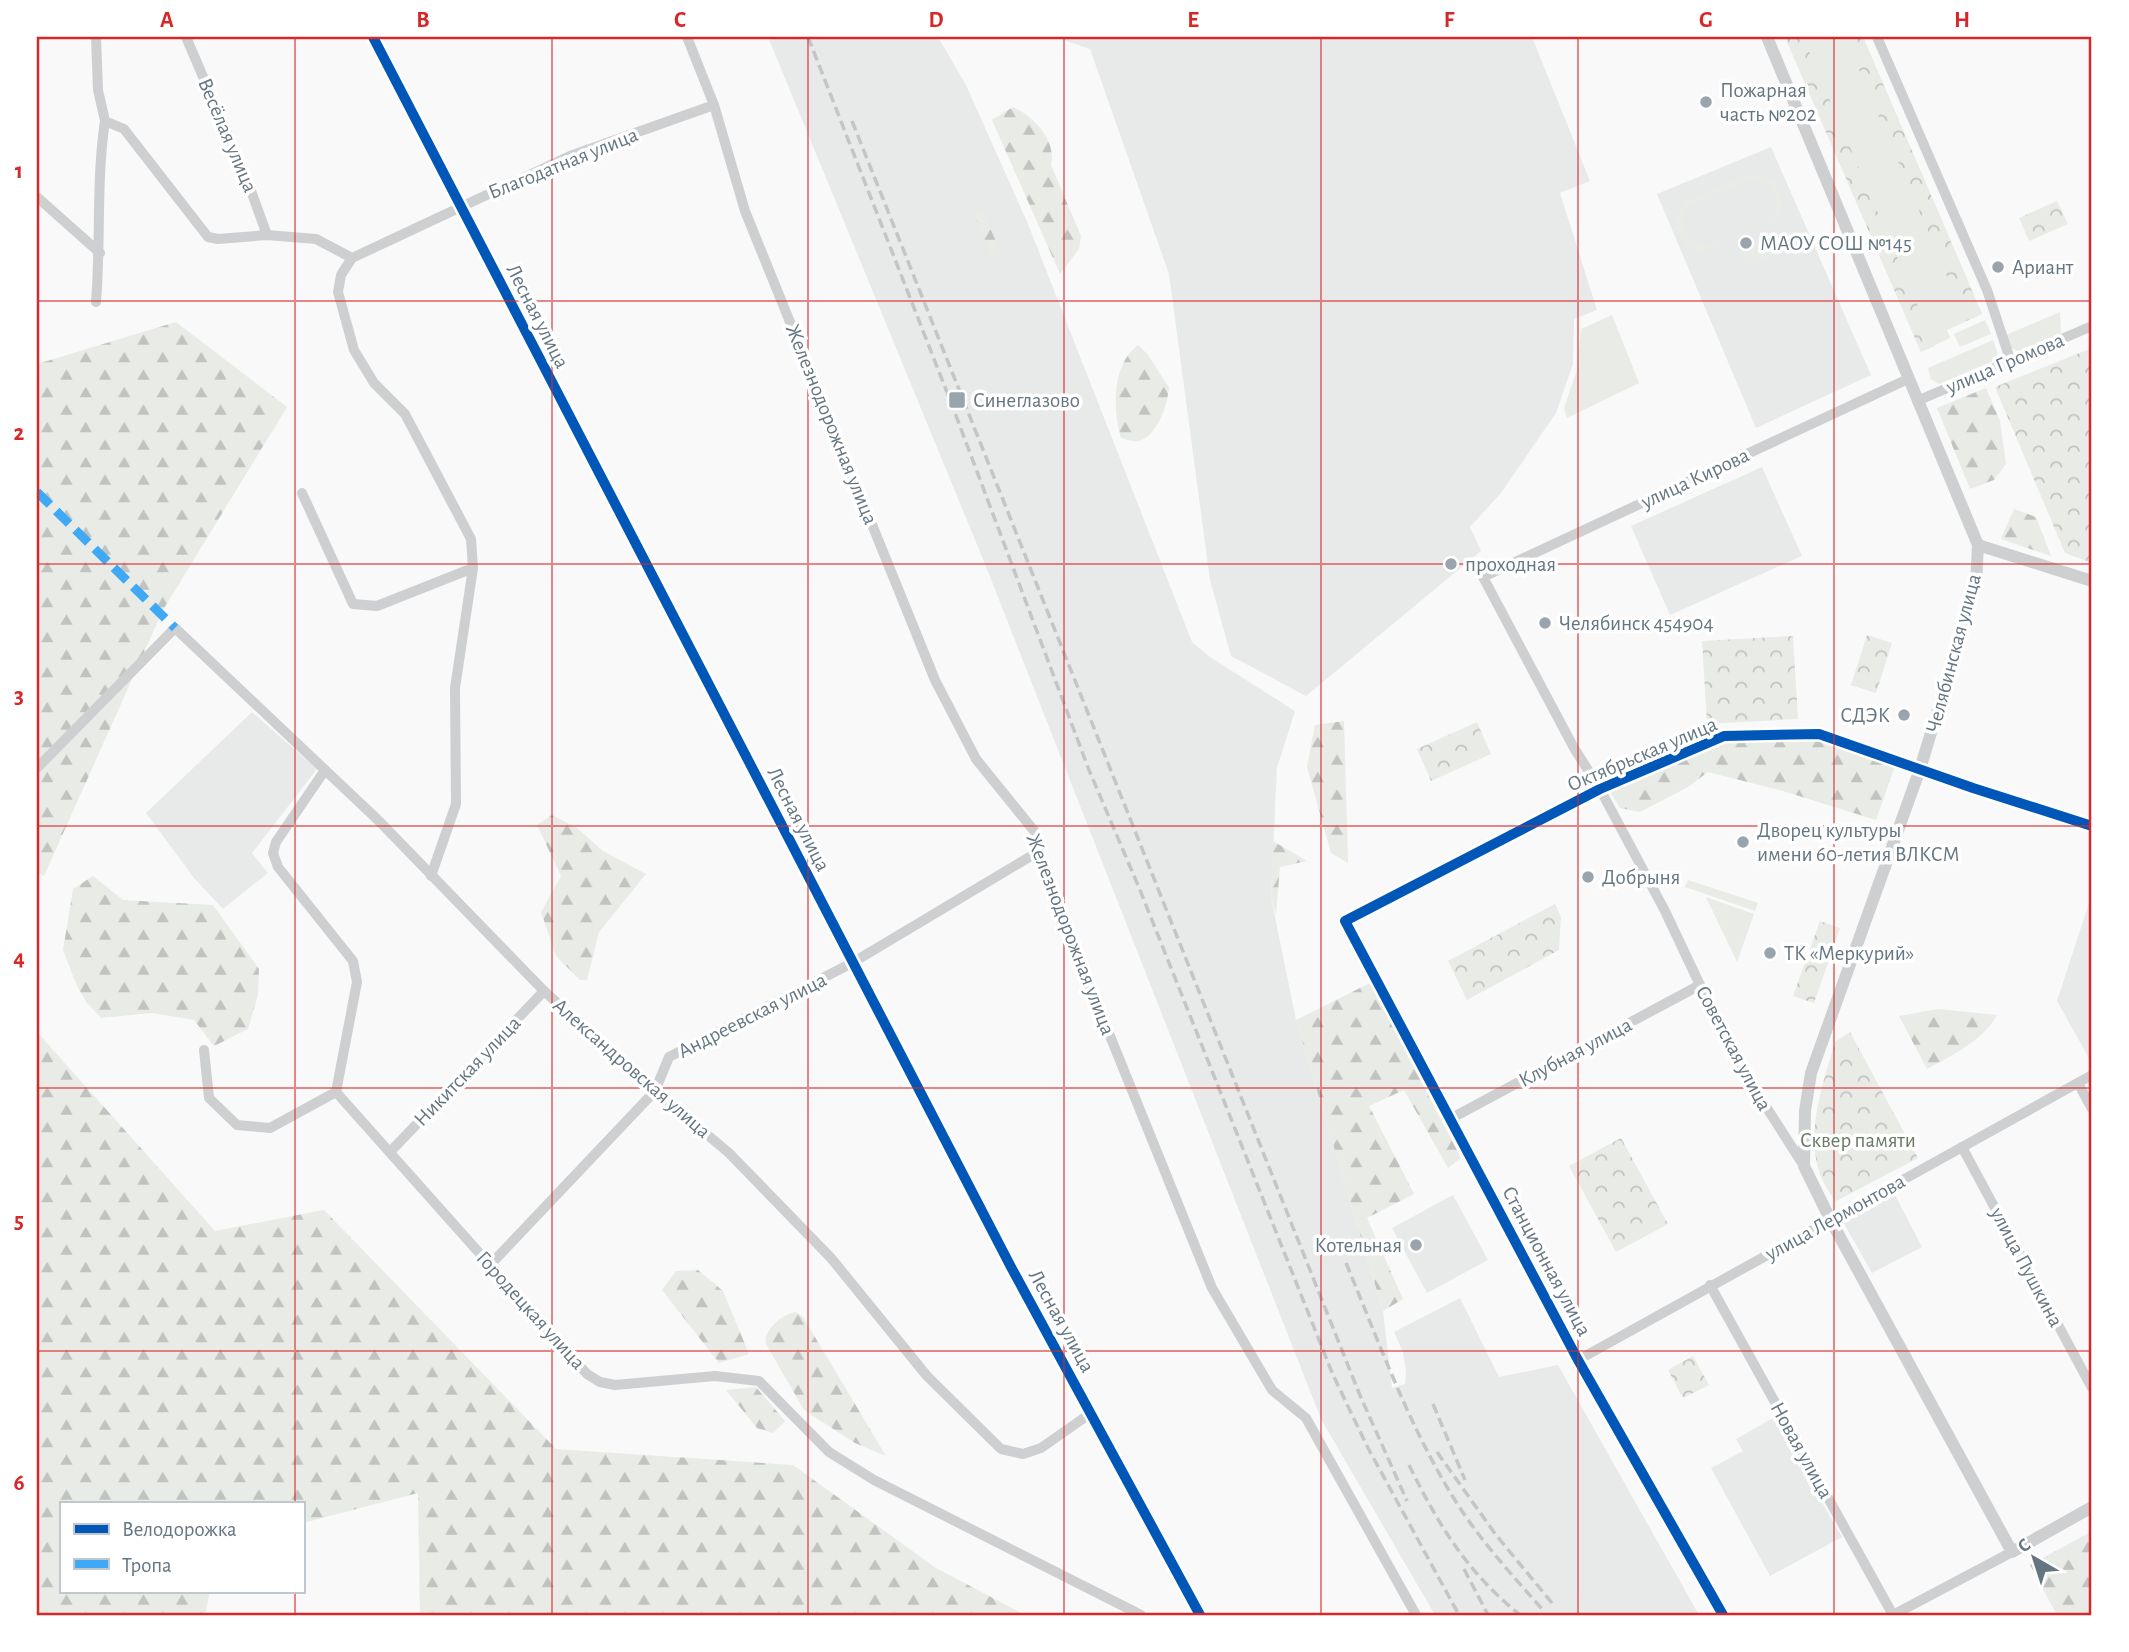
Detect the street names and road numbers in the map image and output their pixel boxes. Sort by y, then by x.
street label: Весёлая улица [194,75,261,196]
street label: Благодатная улица [485,124,641,203]
street label: Лесная улица [502,261,573,372]
street label: Железнодорожная улица [782,321,881,528]
street label: улица Громова [1942,329,2068,398]
street label: улица Кирова [1637,444,1753,513]
street label: Челябинская улица [1922,571,1985,735]
street label: Октябрьская улица [1564,713,1721,796]
street label: Лесная улица [763,764,834,875]
street label: Железнодорожная улица [1022,831,1119,1038]
street label: Андреевская улица [674,969,830,1062]
street label: Советская улица [1692,982,1775,1115]
street label: Александровская улица [549,994,715,1143]
street label: Никитская улица [410,1012,525,1130]
street label: Клубная улица [1515,1014,1636,1091]
street label: улица Лермонтова [1761,1170,1909,1265]
street label: Станционная улица [1498,1183,1595,1340]
street label: улица Пушкина [1986,1203,2067,1331]
street label: Городецкая улица [472,1247,589,1374]
street label: Лесная улица [1025,1266,1099,1376]
street label: Новая улица [1766,1398,1837,1502]

